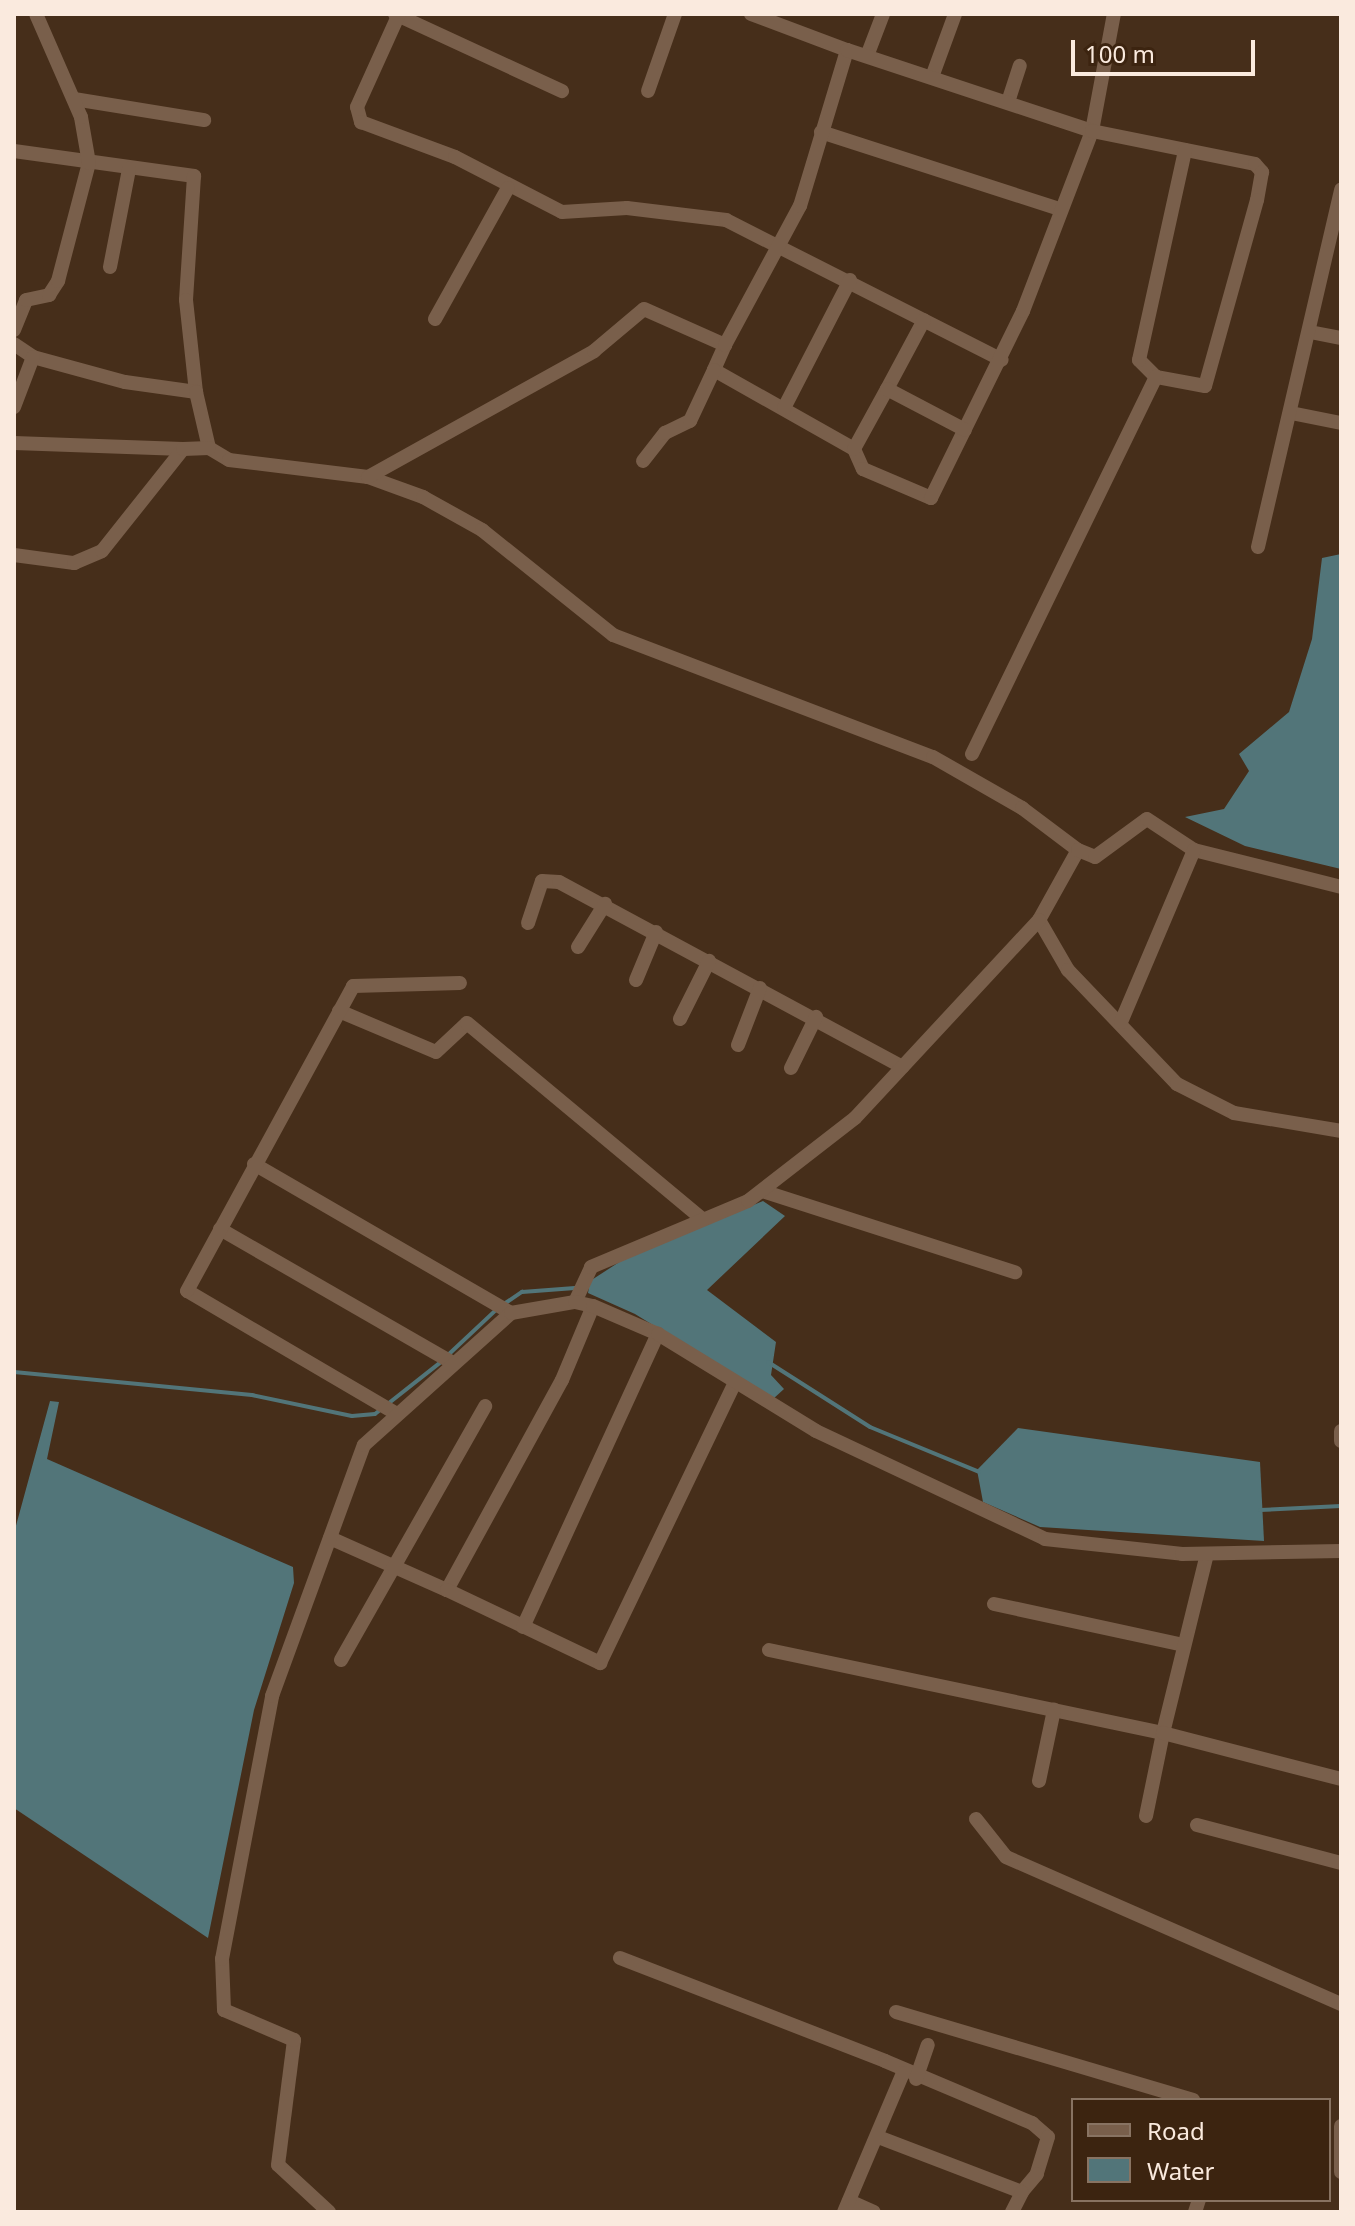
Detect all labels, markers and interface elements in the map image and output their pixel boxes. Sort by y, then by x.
scale bar [1075,24,1259,74]
text: 100 m [1085,37,1155,70]
legend [1071,2098,1331,2202]
text: Road [1147,2114,1205,2147]
text: Water [1147,2154,1214,2187]

